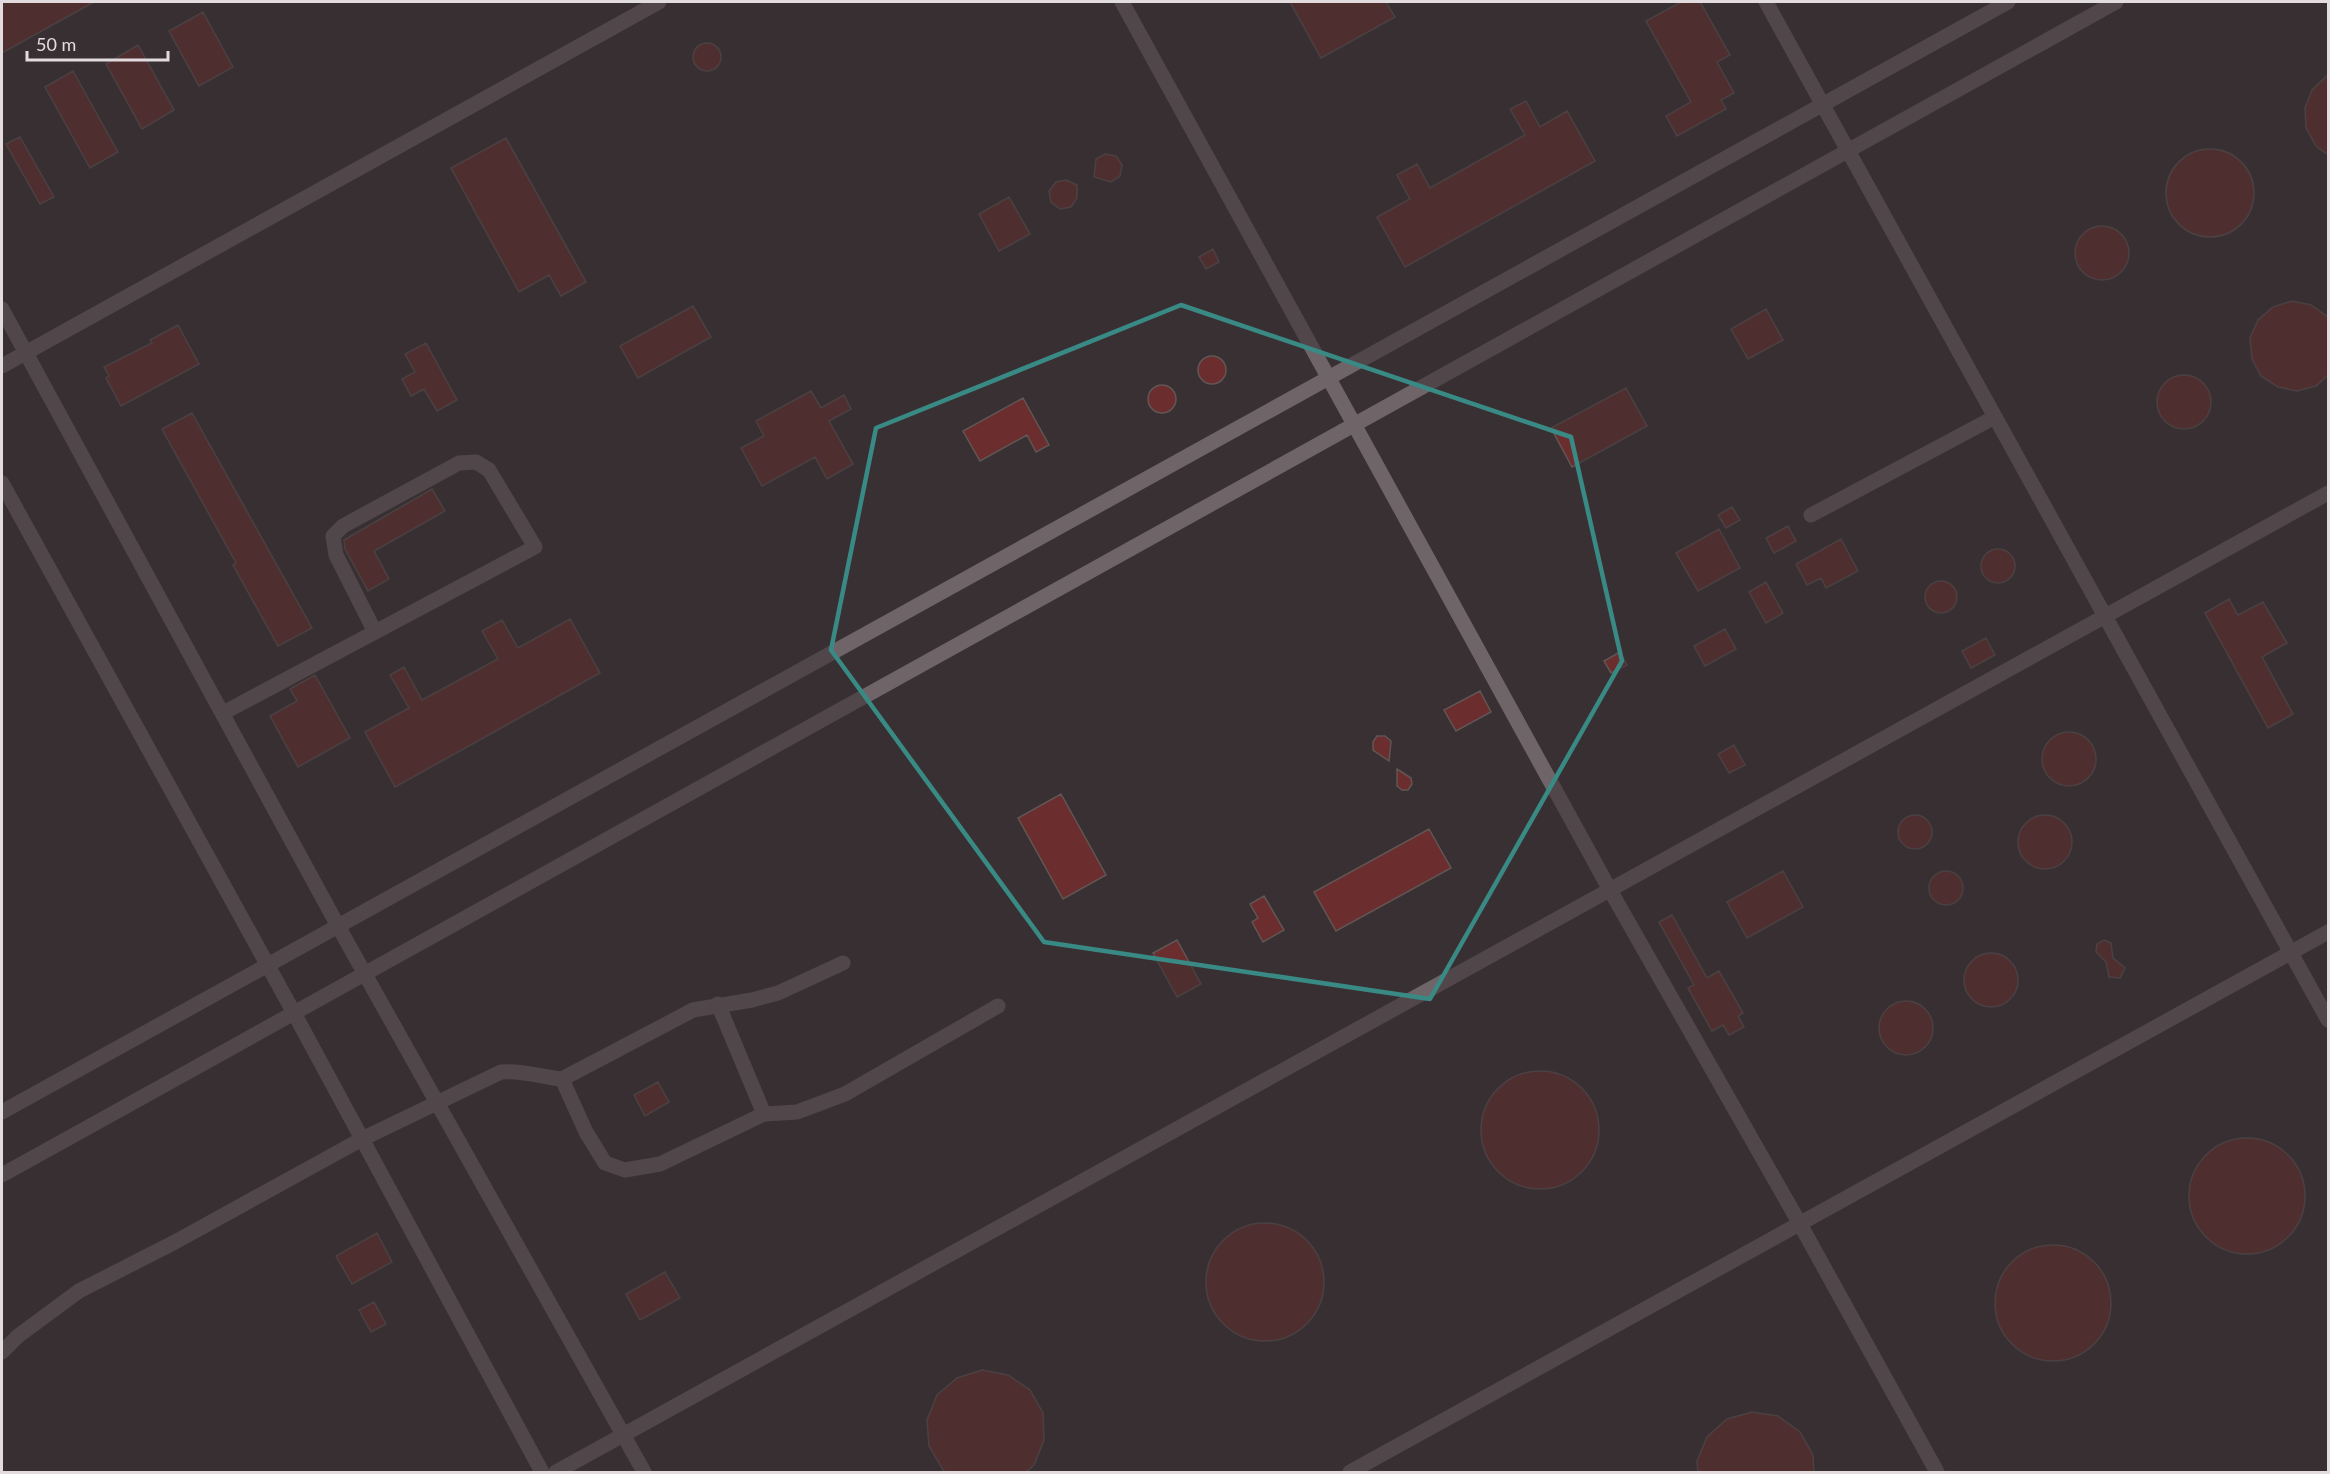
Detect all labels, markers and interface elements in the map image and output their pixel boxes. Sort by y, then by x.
scale bar [27,24,168,62]
text: 50 m [36,33,76,55]

